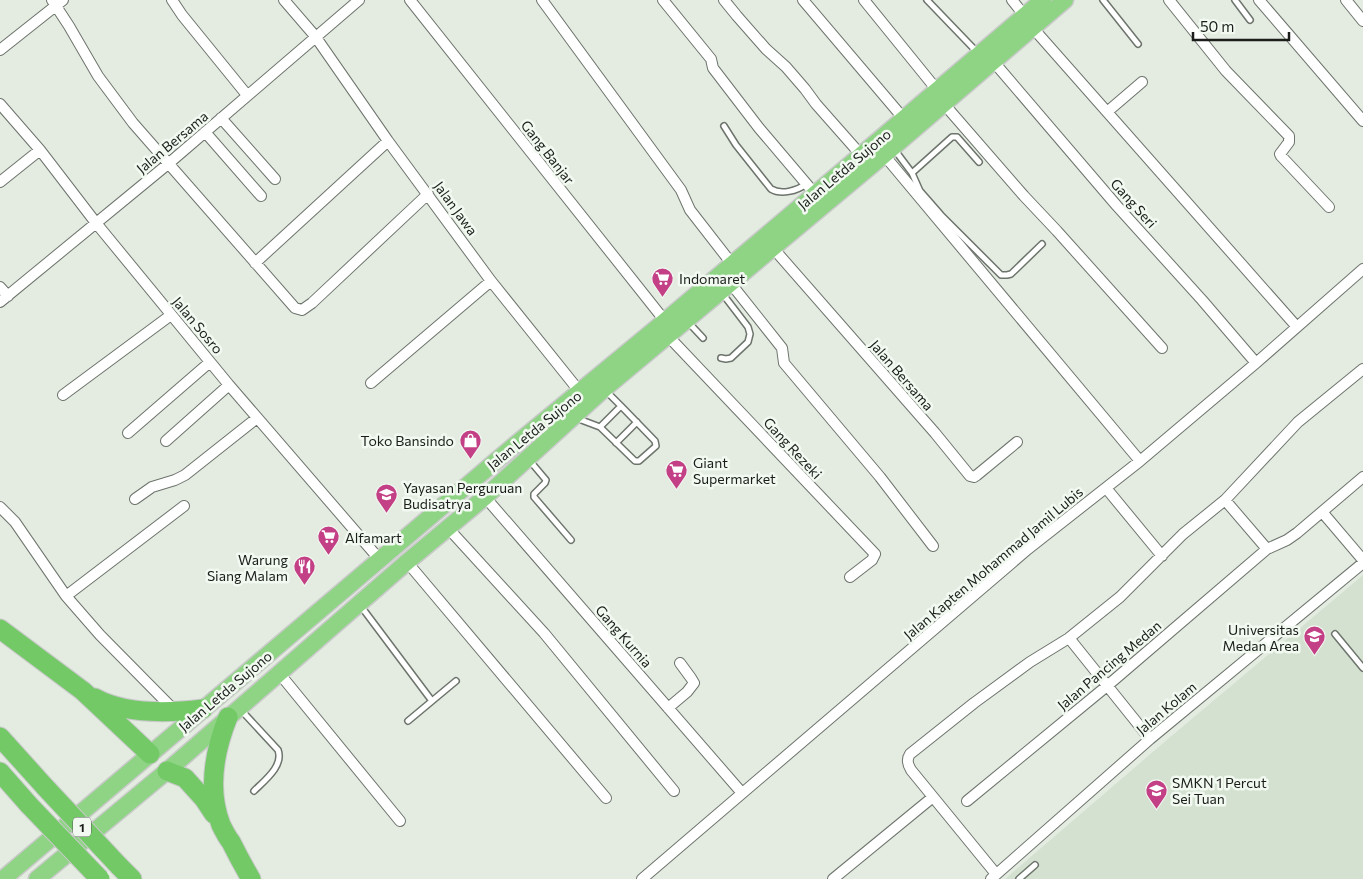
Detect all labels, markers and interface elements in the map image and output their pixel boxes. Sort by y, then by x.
scale bar [1193,10,1289,42]
text: 50 m [1200,17,1234,35]
street label: Jalan Bersama [133,107,211,177]
street label: Gang Banjar [518,117,579,188]
street label: Jalan Letda Sujono [794,125,894,213]
street label: Gang Seri [1107,175,1161,231]
street label: Jalan Jawa [431,178,481,238]
supermarket icon: Indomaret [651,266,675,297]
place label: Indomaret [679,270,746,287]
street label: Jalan Sosro [169,293,227,357]
street label: Jalan Bersama [867,336,937,414]
street label: Jalan Letda Sujono [483,387,585,473]
street label: Gang Rezeki [760,414,826,482]
shop icon: Toko Bansindo [458,428,482,459]
place label: Toko Bansindo [361,432,454,449]
place label: Giant Supermarket [693,454,776,487]
supermarket icon: Giant Supermarket [665,458,689,489]
place label: Yayasan Perguruan Budisatrya [403,479,522,512]
school or university icon: Yayasan Perguruan Budisatrya [375,483,399,514]
street label: Jalan Kapten Mohammad Jamil Lubis [900,483,1086,643]
supermarket icon: Alfamart [317,525,341,556]
place label: Alfamart [345,529,402,546]
place label: Warung Siang Malam [207,551,288,584]
restaurant icon: Warung Siang Malam [292,555,316,586]
street label: Gang Kurnia [592,601,656,671]
street label: Jalan Pancing Medan [1054,617,1164,713]
place label: Universitas Medan Area [1222,621,1299,654]
school or university icon: Universitas Medan Area [1303,625,1327,656]
street label: Jalan Letda Sujono [175,647,275,735]
street label: Jalan Kolam [1132,678,1200,738]
place label: SMKN 1 Percut Sei Tuan [1172,774,1267,807]
school or university icon: SMKN 1 Percut Sei Tuan [1144,778,1168,809]
road number: 1 [73,818,91,836]

